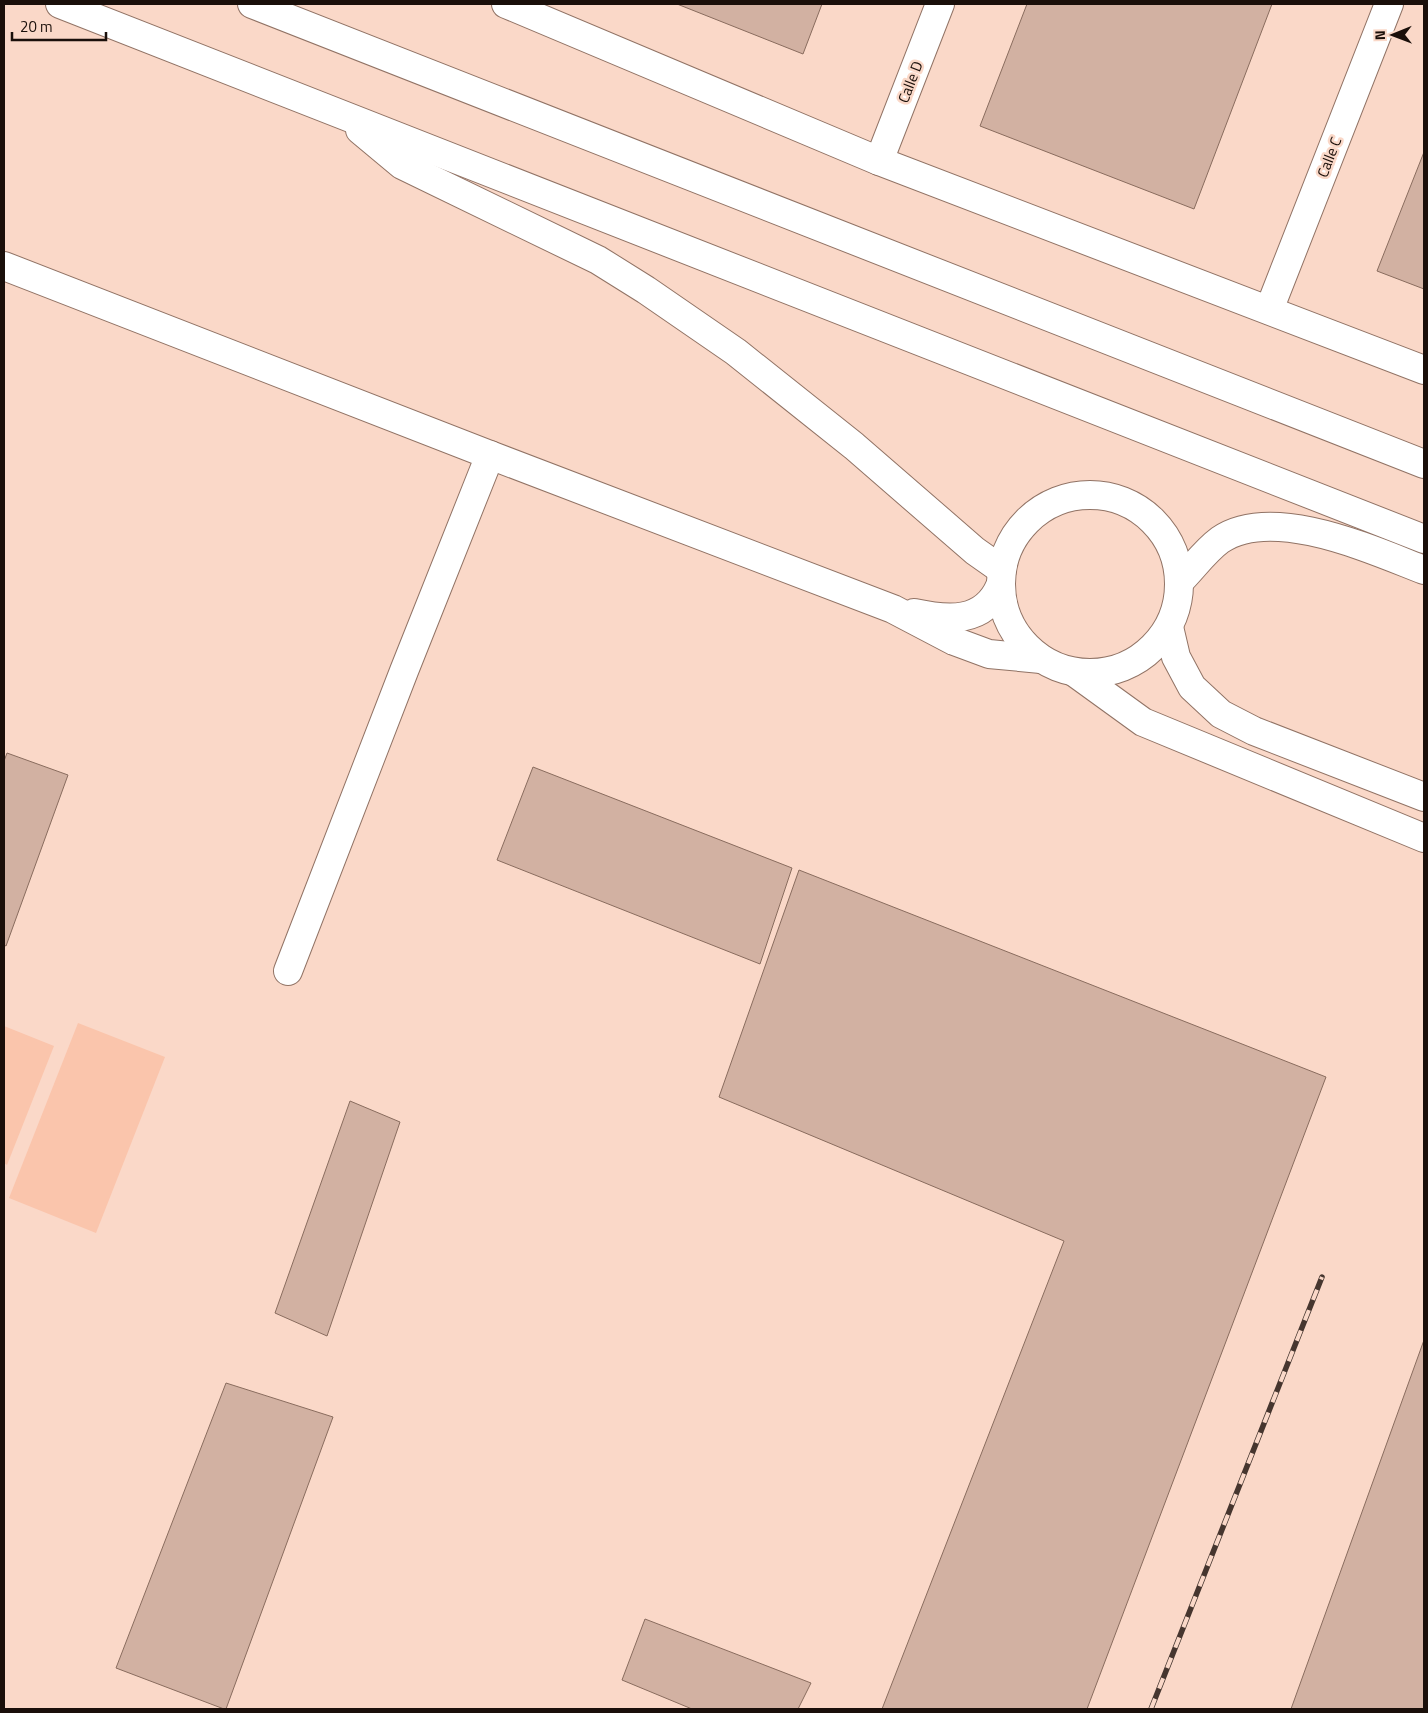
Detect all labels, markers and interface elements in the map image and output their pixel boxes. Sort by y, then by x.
scale bar [12,10,106,42]
north arrow [1368,10,1418,60]
text: 20 m [20,15,53,38]
text: N [1369,30,1390,40]
street label: Calle D [892,58,928,106]
street label: Calle C [1311,133,1347,181]

